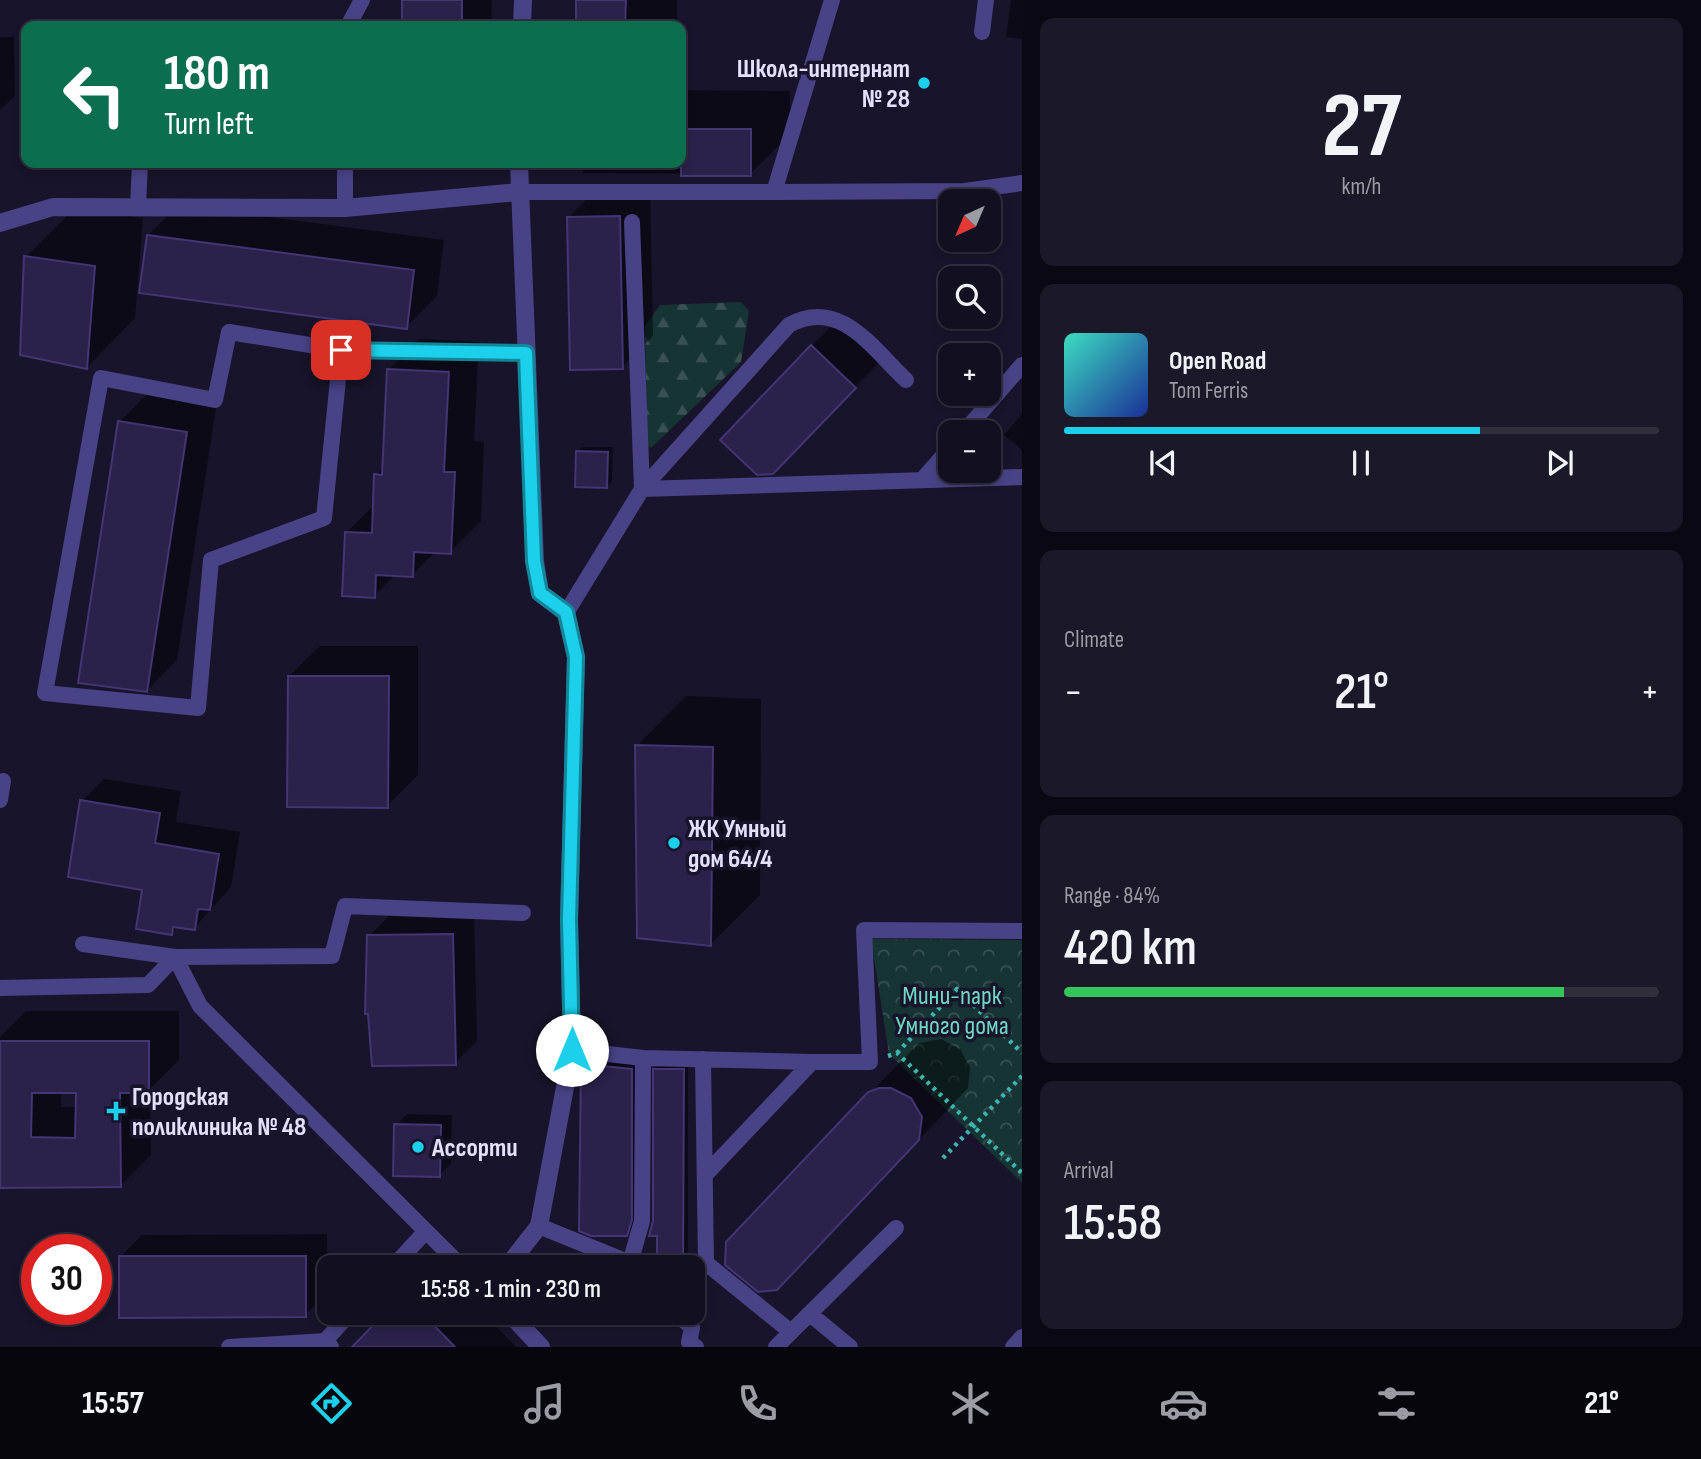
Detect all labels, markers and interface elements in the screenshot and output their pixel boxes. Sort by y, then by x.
text: 180 m [164,45,270,104]
icon: left [49,49,140,140]
place label: Школа-интернат № 28 [737,54,910,115]
text: 27 [1322,73,1401,182]
marker: Школа-интернат № 28 [916,75,932,91]
text: Turn left [164,105,254,144]
text: km/h [1342,173,1381,201]
north arrow [938,189,1001,252]
map controls [938,189,1001,483]
button: search [938,266,1001,329]
pin [311,320,371,380]
icon: arrive [322,331,360,369]
button: + [938,343,1001,406]
text: Open Road [1169,346,1266,377]
text: Tom Ferris [1169,377,1248,405]
button: − [938,420,1001,483]
icon: previous [1144,444,1182,482]
icon: pause [1342,444,1380,482]
icon: next [1541,444,1579,482]
text: Climate [1064,626,1124,654]
text: 21° [1334,661,1389,724]
text: − [1064,670,1083,715]
text: + [1640,670,1659,715]
place label: ЖК Умный дом 64/4 [688,814,787,875]
marker: ЖК Умный дом 64/4 [666,835,682,851]
text: Range · 84% [1064,882,1160,910]
text: 420 km [1064,917,1197,980]
park label: Мини-парк Умного дома [895,981,1009,1042]
position arrow [535,1013,609,1087]
place label: Городская поликлиника № 48 [132,1082,306,1143]
marker: Городская поликлиника № 48 [106,1101,126,1121]
place label: Ассорти [431,1133,518,1164]
marker: Ассорти [410,1139,426,1155]
text: Arrival [1064,1157,1113,1185]
text: 15:58 [1064,1192,1162,1255]
speed limit sign: 30 [21,1234,112,1325]
text: 15:58 · 1 min · 230 m [421,1274,601,1305]
icon: directions [307,1379,356,1428]
icon: music [520,1379,569,1428]
icon: phone [733,1379,782,1428]
icon: climate [946,1379,995,1428]
icon: car [1159,1379,1208,1428]
icon: filters [1372,1379,1421,1428]
text: 15:57 [82,1384,144,1423]
text: 21° [1584,1384,1619,1423]

